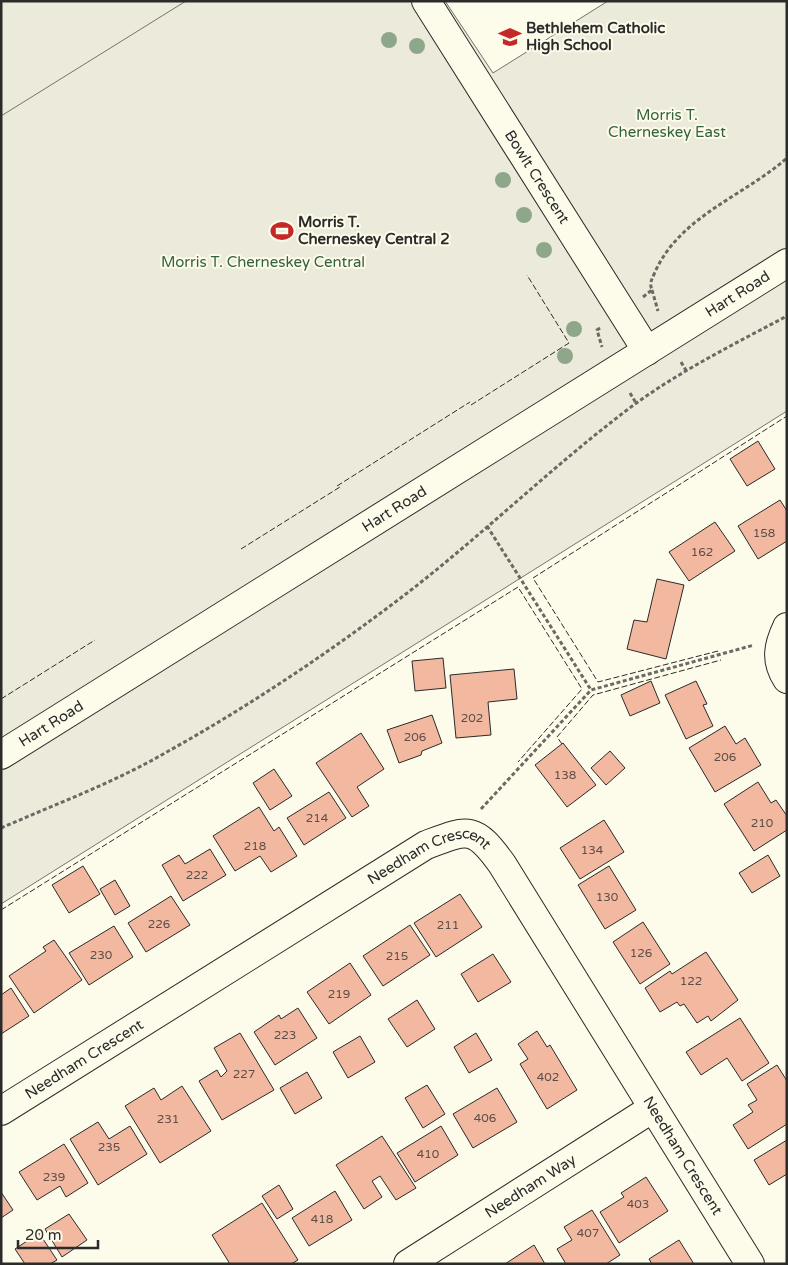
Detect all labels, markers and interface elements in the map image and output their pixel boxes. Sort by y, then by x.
place label: Bethlehem Catholic High School [526,19,665,55]
school or university icon: Bethlehem Catholic High School [497,24,523,50]
park label: Morris T. Cherneskey East [608,106,726,141]
street label: Bowlt Crescent [501,127,573,227]
place label: Morris T. Cherneskey Central 2 [298,213,450,249]
sports icon: Morris T. Cherneskey Central 2 [269,218,295,244]
park label: Morris T. Cherneskey Central [161,253,365,271]
street label: Hart Road [702,267,773,321]
street label: Hart Road [359,482,430,536]
house number: 158 [753,526,775,540]
house number: 162 [691,545,713,559]
street label: Hart Road [15,697,87,751]
house number: 202 [461,711,483,725]
house number: 206 [404,730,426,744]
house number: 206 [714,750,736,764]
house number: 138 [554,768,576,782]
house number: 214 [306,811,329,825]
house number: 210 [751,816,774,830]
street label: Needham Crescent [364,824,495,888]
house number: 218 [244,839,266,853]
house number: 134 [581,843,604,857]
house number: 222 [186,868,208,882]
house number: 130 [596,890,619,904]
house number: 226 [148,917,170,931]
house number: 211 [437,918,459,932]
house number: 126 [630,946,652,960]
house number: 230 [90,948,113,962]
house number: 215 [386,949,408,963]
house number: 122 [680,974,702,988]
house number: 219 [328,987,350,1001]
street label: Needham Crescent [22,1015,147,1103]
house number: 223 [274,1028,296,1042]
house number: 227 [233,1067,255,1081]
house number: 402 [537,1070,559,1084]
street label: Needham Crescent [639,1093,726,1218]
house number: 406 [474,1111,496,1125]
house number: 231 [157,1112,179,1126]
house number: 235 [98,1140,120,1154]
house number: 410 [417,1147,440,1161]
street label: Needham Way [481,1150,579,1222]
house number: 239 [43,1170,65,1184]
house number: 403 [627,1197,649,1211]
house number: 418 [311,1212,333,1226]
scale bar [18,1218,98,1250]
text: 20 m [25,1226,62,1244]
house number: 407 [577,1226,599,1240]

